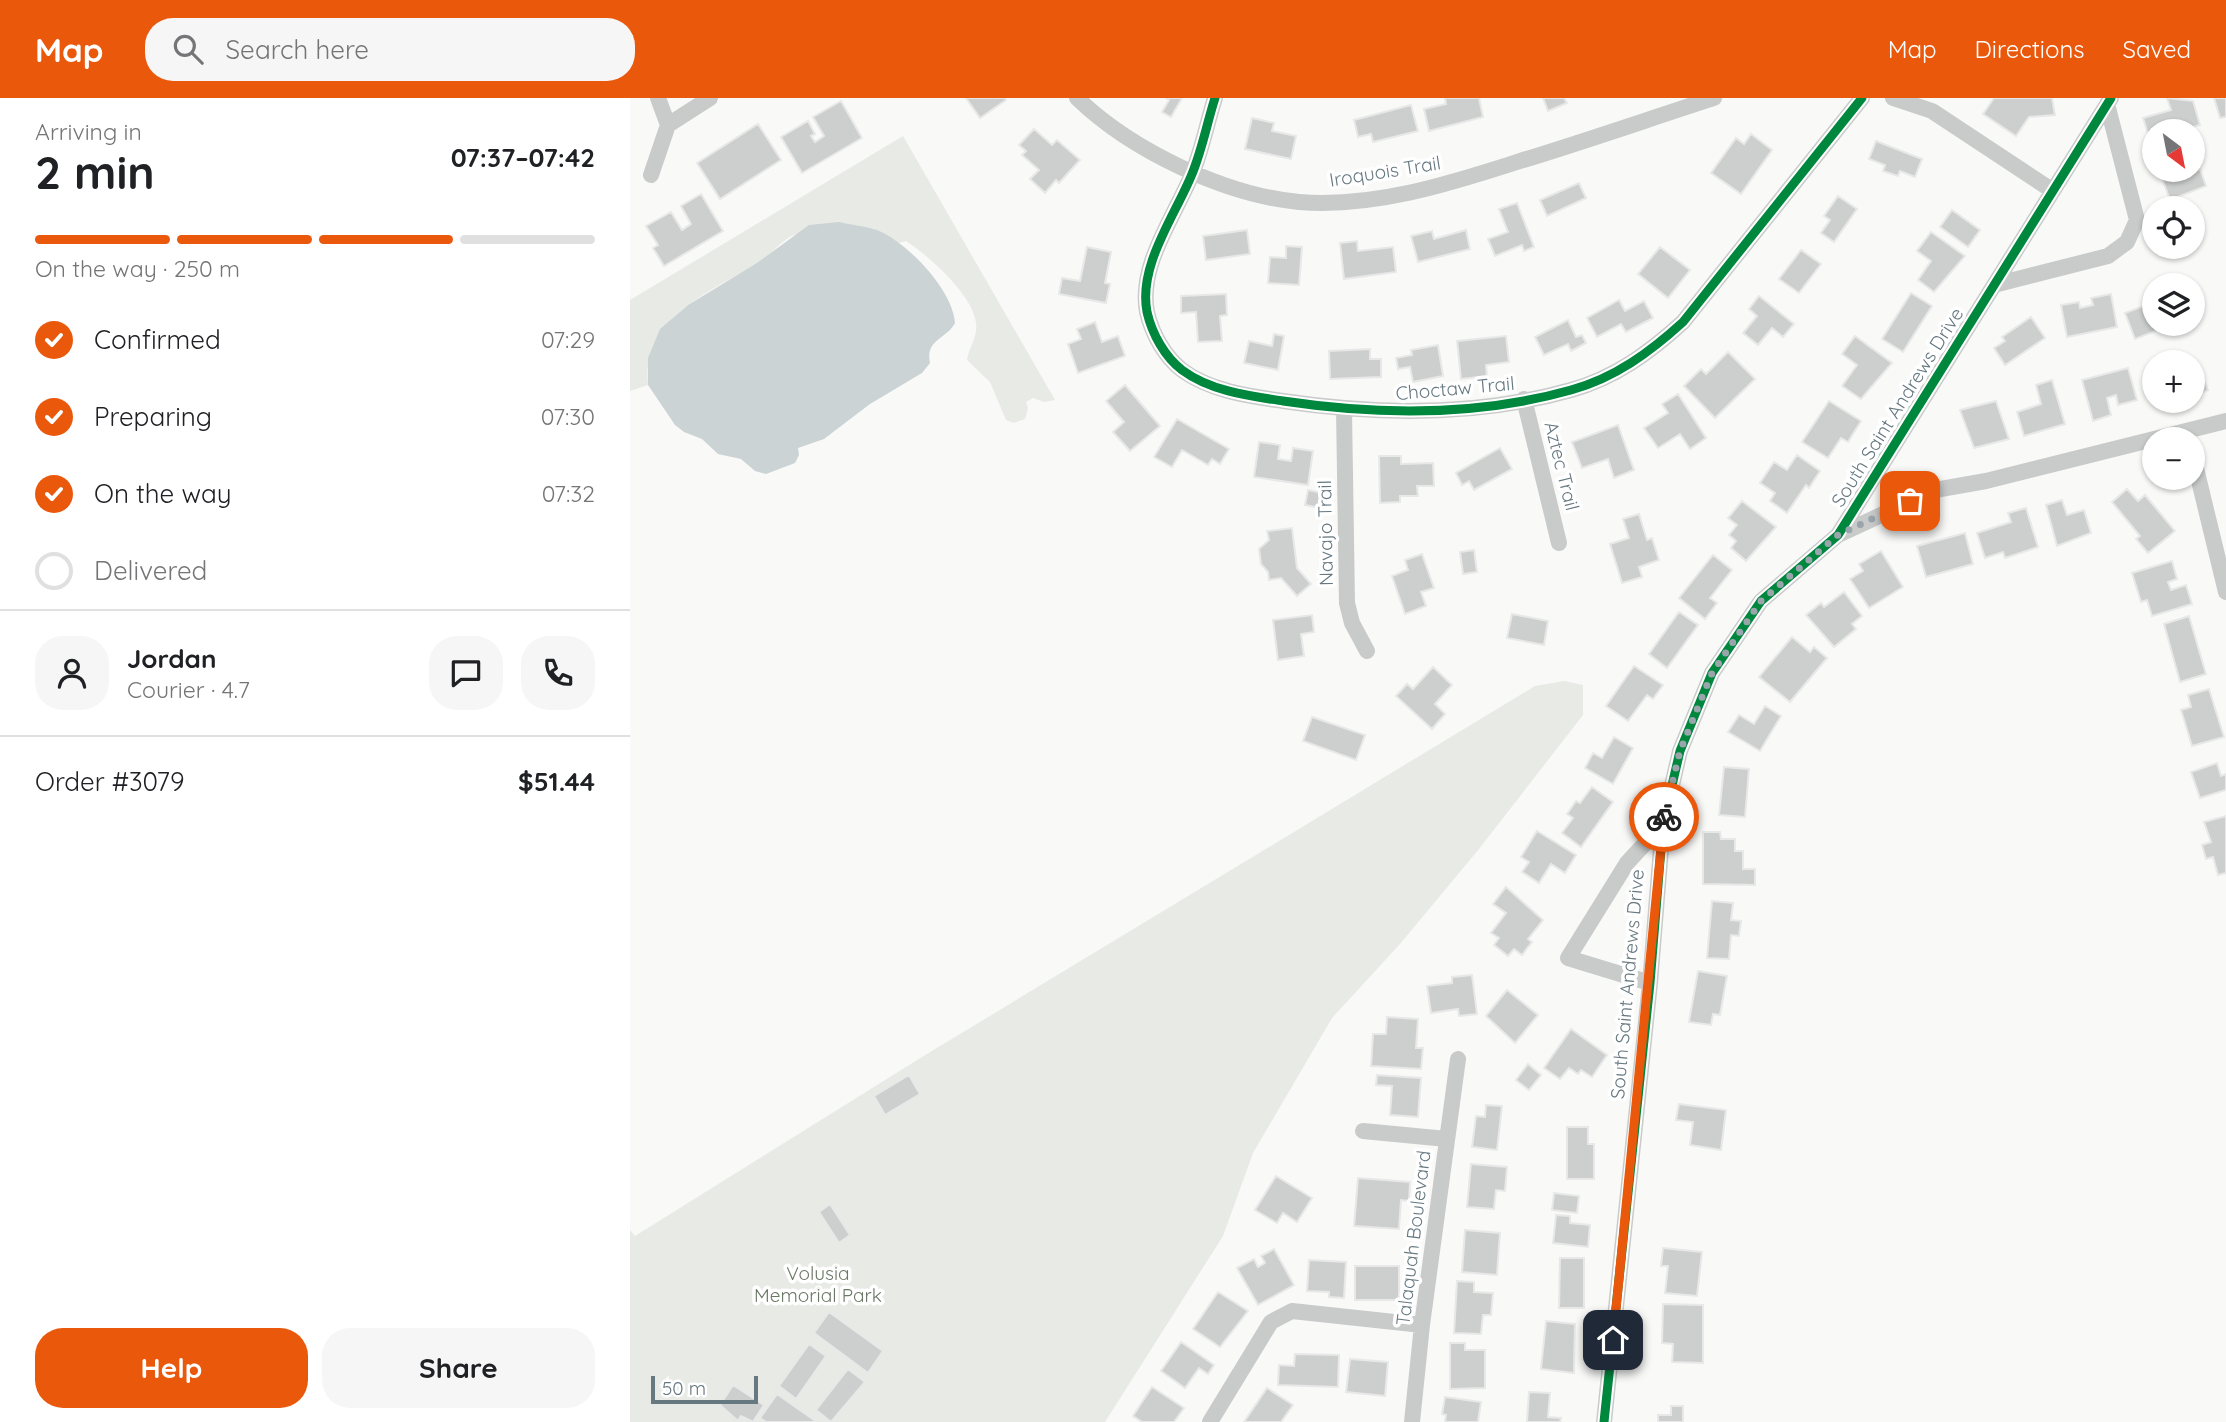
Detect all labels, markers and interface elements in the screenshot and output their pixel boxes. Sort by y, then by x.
search box [145,18,635,81]
text: Map [35,29,103,70]
icon: search [169,30,207,68]
text: Search here [225,33,369,66]
text: Map [1888,34,1937,64]
text: Directions [1975,34,2085,64]
text: Saved [2123,34,2191,64]
text: Arriving in [35,117,142,146]
north arrow [2142,119,2205,182]
map controls [2142,119,2205,490]
text: 07:37–07:42 [451,141,595,174]
text: 2 min [35,143,155,201]
street label: Iroquois Trail [1328,150,1442,192]
button: locate [2142,196,2205,259]
text: On the way · 250 m [35,254,240,283]
button: layers [2142,273,2205,336]
street label: South Saint Andrews Drive [1826,303,1968,511]
icon: check [35,321,73,359]
text: Confirmed [94,323,221,356]
text: 07:29 [541,325,595,354]
button: + [2142,350,2205,413]
street label: Choctaw Trail [1395,371,1515,405]
icon: check [35,398,73,436]
text: Preparing [94,400,212,433]
text: 07:30 [541,402,595,431]
street label: Aztec Trail [1539,419,1585,513]
button: − [2142,427,2205,490]
pin [1880,471,1940,531]
icon: check [35,475,73,513]
text: On the way [94,477,232,510]
text: 07:32 [542,479,595,508]
street label: Navajo Trail [1312,480,1338,586]
icon: bag [1891,482,1929,520]
text: Delivered [94,554,207,587]
button: person [35,636,109,710]
button: chat [429,636,503,710]
button: phone [521,636,595,710]
text: Jordan [127,642,216,675]
text: Courier · 4.7 [127,675,250,704]
text: Order #3079 [35,765,184,798]
text: $51.44 [518,765,595,798]
courier [1629,782,1699,852]
icon: bike [1645,798,1683,836]
street label: South Saint Andrews Drive [1605,868,1649,1100]
street label: Talaquah Boulevard [1390,1149,1436,1327]
park label: Volusia Memorial Park [754,1261,882,1307]
pin [1583,1310,1643,1370]
icon: home [1594,1321,1632,1359]
button: Help [35,1328,308,1408]
button: Share [322,1328,595,1408]
scale bar [651,1373,758,1405]
text: 50 m [662,1376,706,1400]

